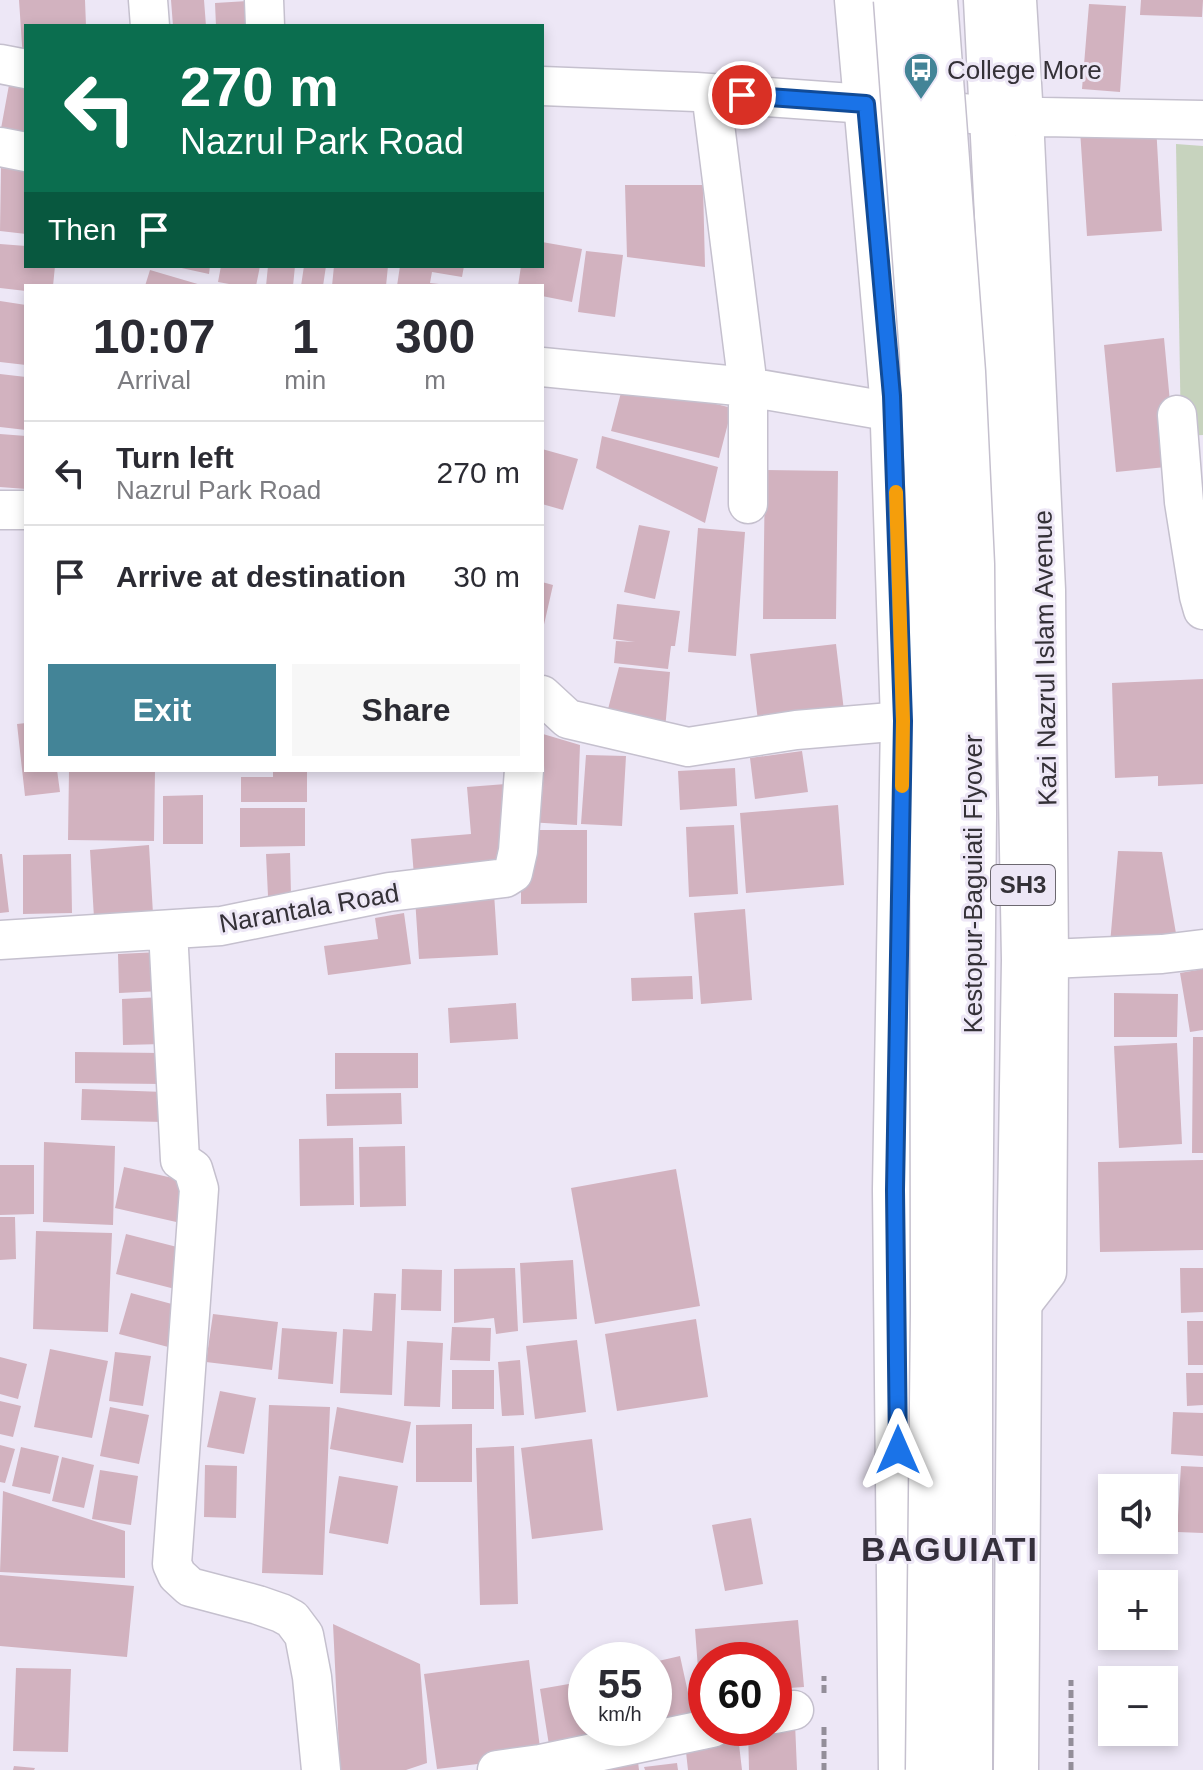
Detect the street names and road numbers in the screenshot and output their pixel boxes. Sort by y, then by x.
street label: Kazi Nazrul Islam Avenue [1027,510,1063,806]
street label: Kestopur-Baguiati Flyover [958,734,988,1034]
road number: SH3 [991,865,1055,905]
street label: Narantala Road [217,877,401,939]

